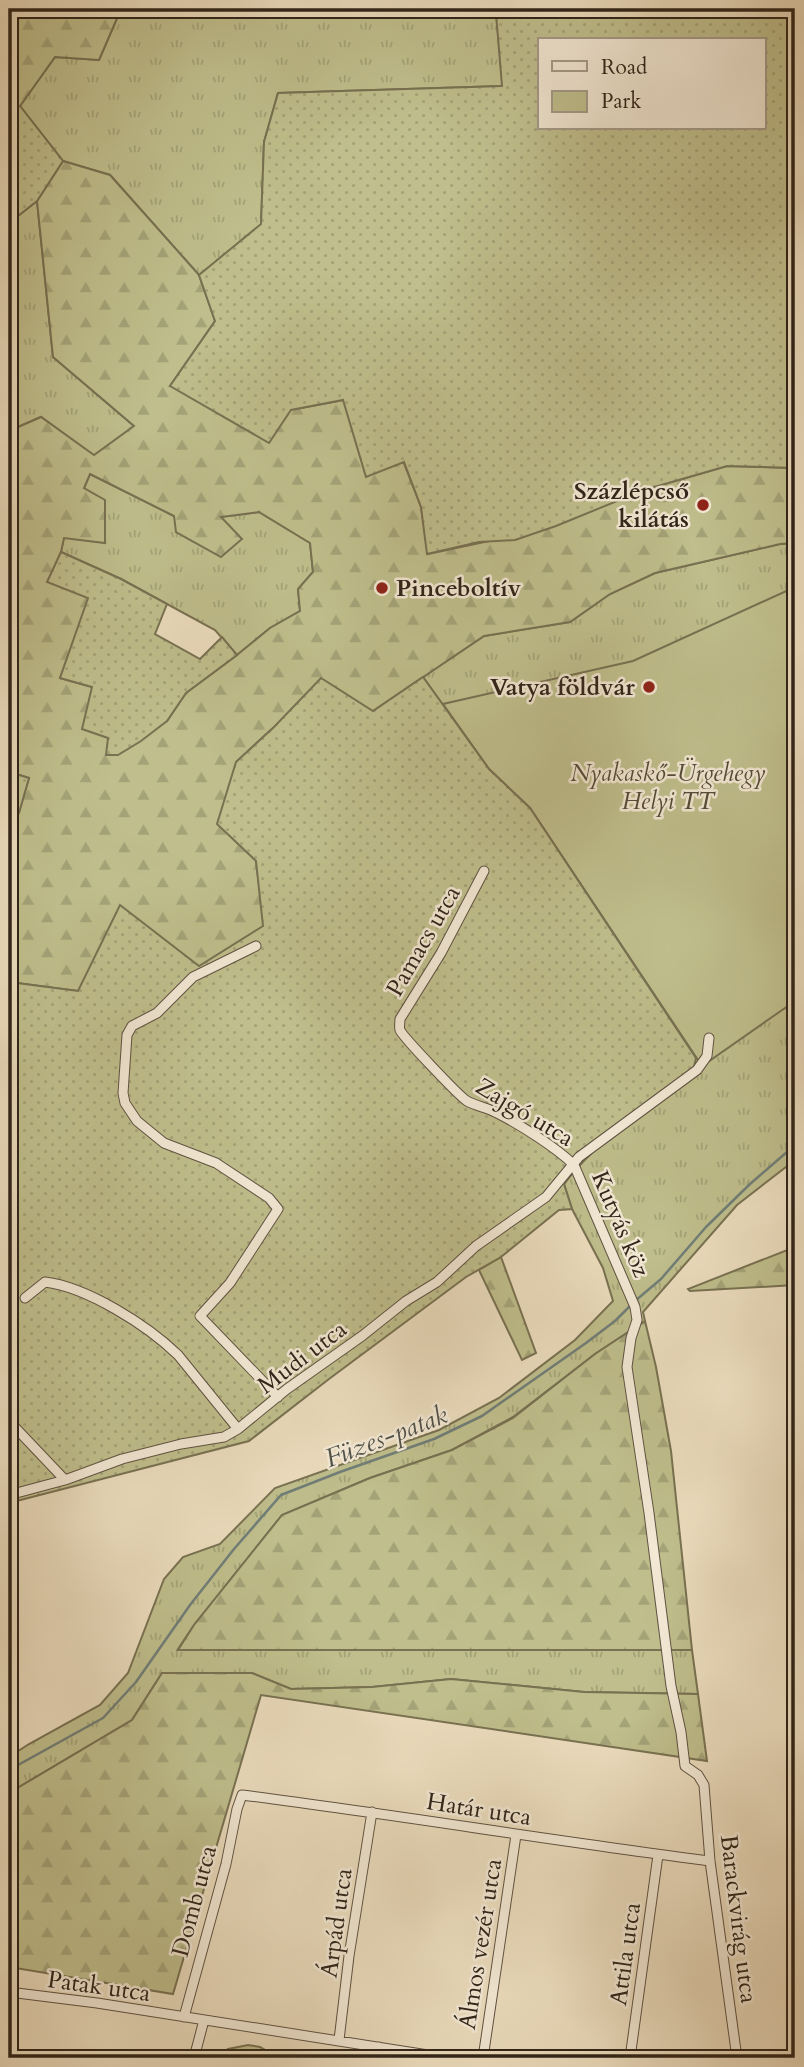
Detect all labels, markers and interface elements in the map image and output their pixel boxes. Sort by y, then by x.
legend [538,38,766,130]
text: Road [601,53,647,82]
text: Park [601,87,642,116]
place label: Százlépcső kilátás [574,475,689,536]
marker: Százlépcső kilátás [695,497,711,513]
place label: Pinceboltív [396,572,522,605]
marker: Pinceboltív [374,580,390,596]
place label: Vatya földvár [490,671,635,704]
marker: Vatya földvár [641,679,657,695]
park label: Nyakaskő-Ürgehegy Helyi TT [571,757,766,818]
street label: Pamacs utca [378,879,469,1003]
street label: Zajgó utca [469,1070,581,1155]
street label: Kutyás köz [583,1166,658,1283]
street label: Mudi utca [251,1313,354,1402]
water label: Füzes-patak [320,1397,453,1476]
street label: Határ utca [424,1785,534,1834]
street label: Barackvirág utca [712,1833,765,2006]
street label: Domb utca [164,1841,225,1961]
street label: Álmos vezér utca [451,1856,510,2032]
street label: Árpád utca [312,1866,361,1980]
street label: Attila utca [602,1900,649,2008]
street label: Patak utca [45,1963,153,2010]

